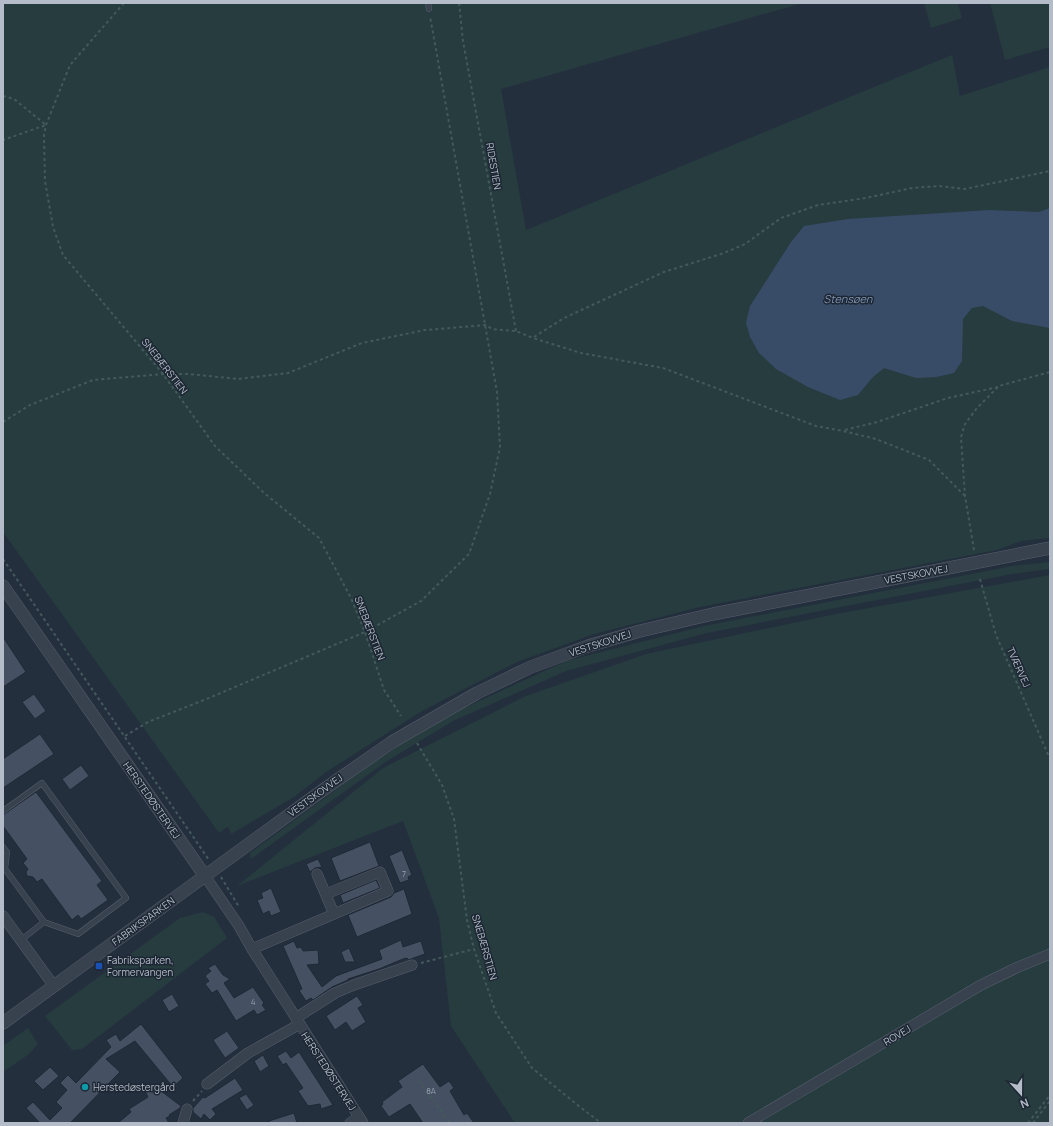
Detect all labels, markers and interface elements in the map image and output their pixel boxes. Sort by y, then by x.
street label: RIDESTIEN [483,141,505,191]
water label: Stensøen [824,291,873,306]
street label: SNEBÆRSTIEN [139,335,191,397]
street label: VESTSKOVVEJ [883,561,949,587]
street label: SNEBÆRSTIEN [351,594,389,662]
street label: VESTSKOVVEJ [567,626,633,660]
street label: TVÆRVEJ [1004,644,1034,690]
street label: HERSTEDØSTERVEJ [120,759,184,841]
street label: VESTSKOVVEJ [285,770,345,820]
house number: 7 [402,868,406,879]
street label: FABRIKSPARKEN [109,893,177,949]
street label: SNEBÆRSTIEN [469,913,501,981]
place label: Fabriksparken, Formervangen [107,953,174,979]
marker: Fabriksparken, Formervangen [94,961,104,971]
house number: 4 [251,996,256,1007]
street label: ROVEJ [881,1021,913,1049]
street label: HERSTEDØSTERVEJ [298,1029,360,1113]
north arrow [1001,1074,1041,1114]
place label: Herstedøstergård [93,1080,175,1094]
marker: Herstedøstergård [80,1082,90,1092]
house number: 8A [426,1085,436,1096]
text: N [1018,1095,1031,1112]

